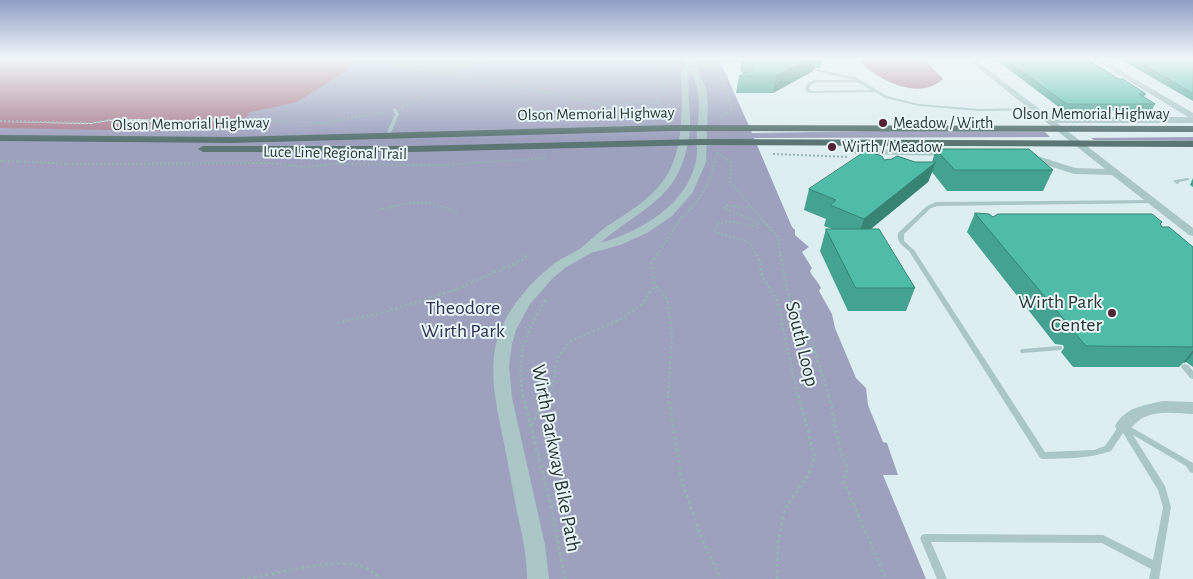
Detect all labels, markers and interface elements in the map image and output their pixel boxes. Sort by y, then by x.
street label: Olson Memorial Highway [517,103,675,125]
street label: Olson Memorial Highway [1013,104,1169,124]
street label: Olson Memorial Highway [112,113,270,135]
place label: Meadow / Wirth [893,113,993,133]
marker: Meadow / Wirth [877,117,889,129]
place label: Wirth / Meadow [842,137,942,157]
marker: Wirth / Meadow [826,141,838,153]
street label: Luce Line Regional Trail [263,142,407,164]
place label: Wirth Park Center [1018,290,1102,337]
park label: Theodore Wirth Park [421,296,505,343]
street label: South Loop [780,299,824,389]
marker: Wirth Park Center [1106,307,1118,319]
street label: Wirth Parkway Bike Path [526,362,586,554]

